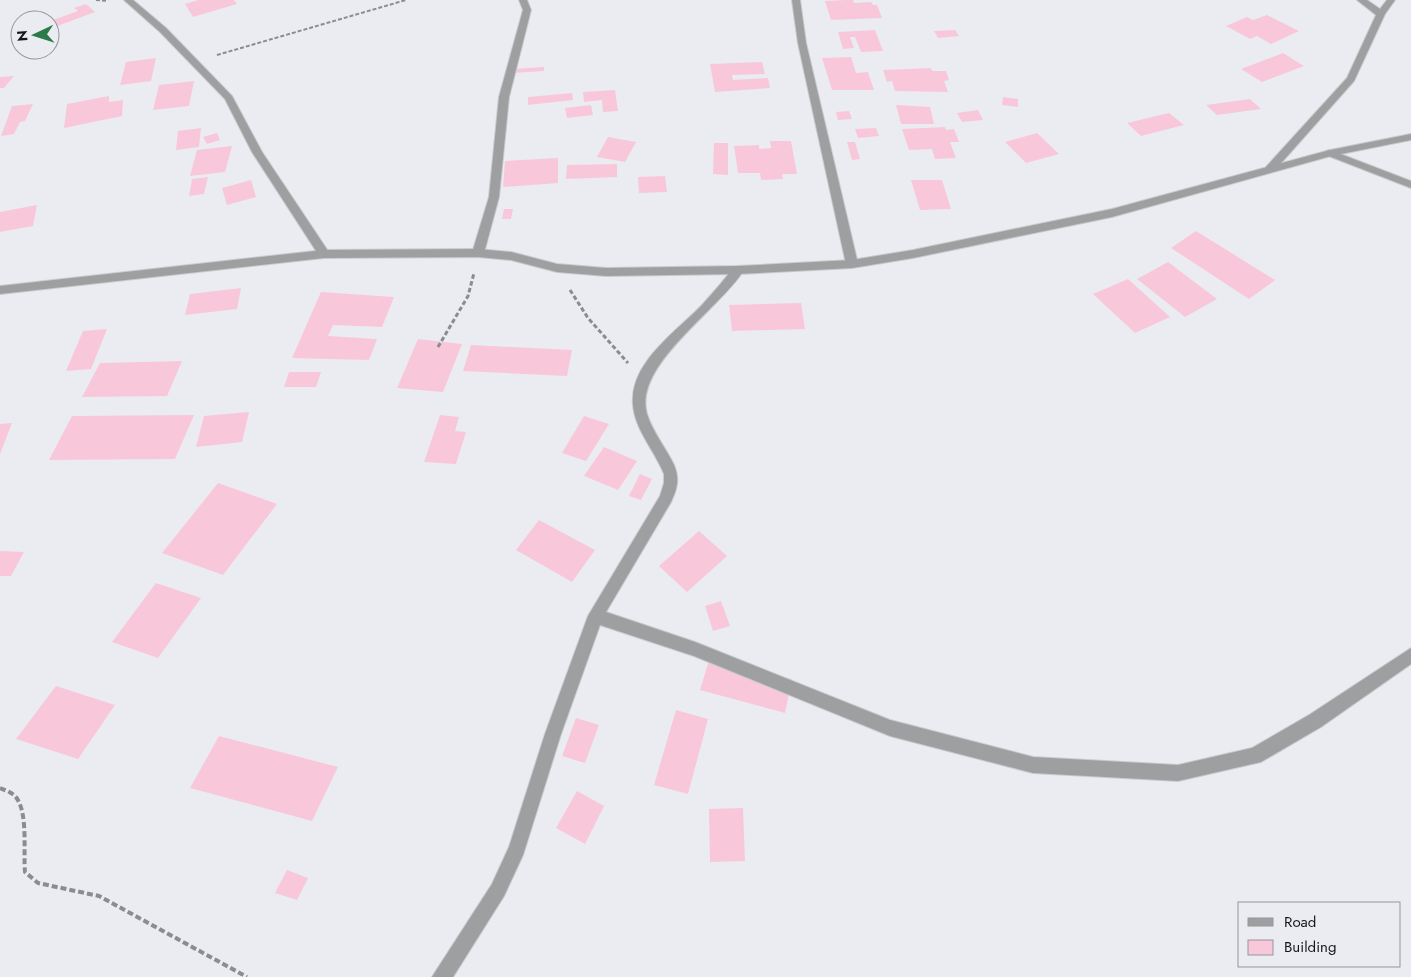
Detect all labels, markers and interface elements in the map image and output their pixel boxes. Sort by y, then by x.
north arrow [10,10,60,60]
text: N [12,30,32,42]
legend [1238,902,1401,967]
text: Road [1284,911,1316,933]
text: Building [1284,936,1336,958]

